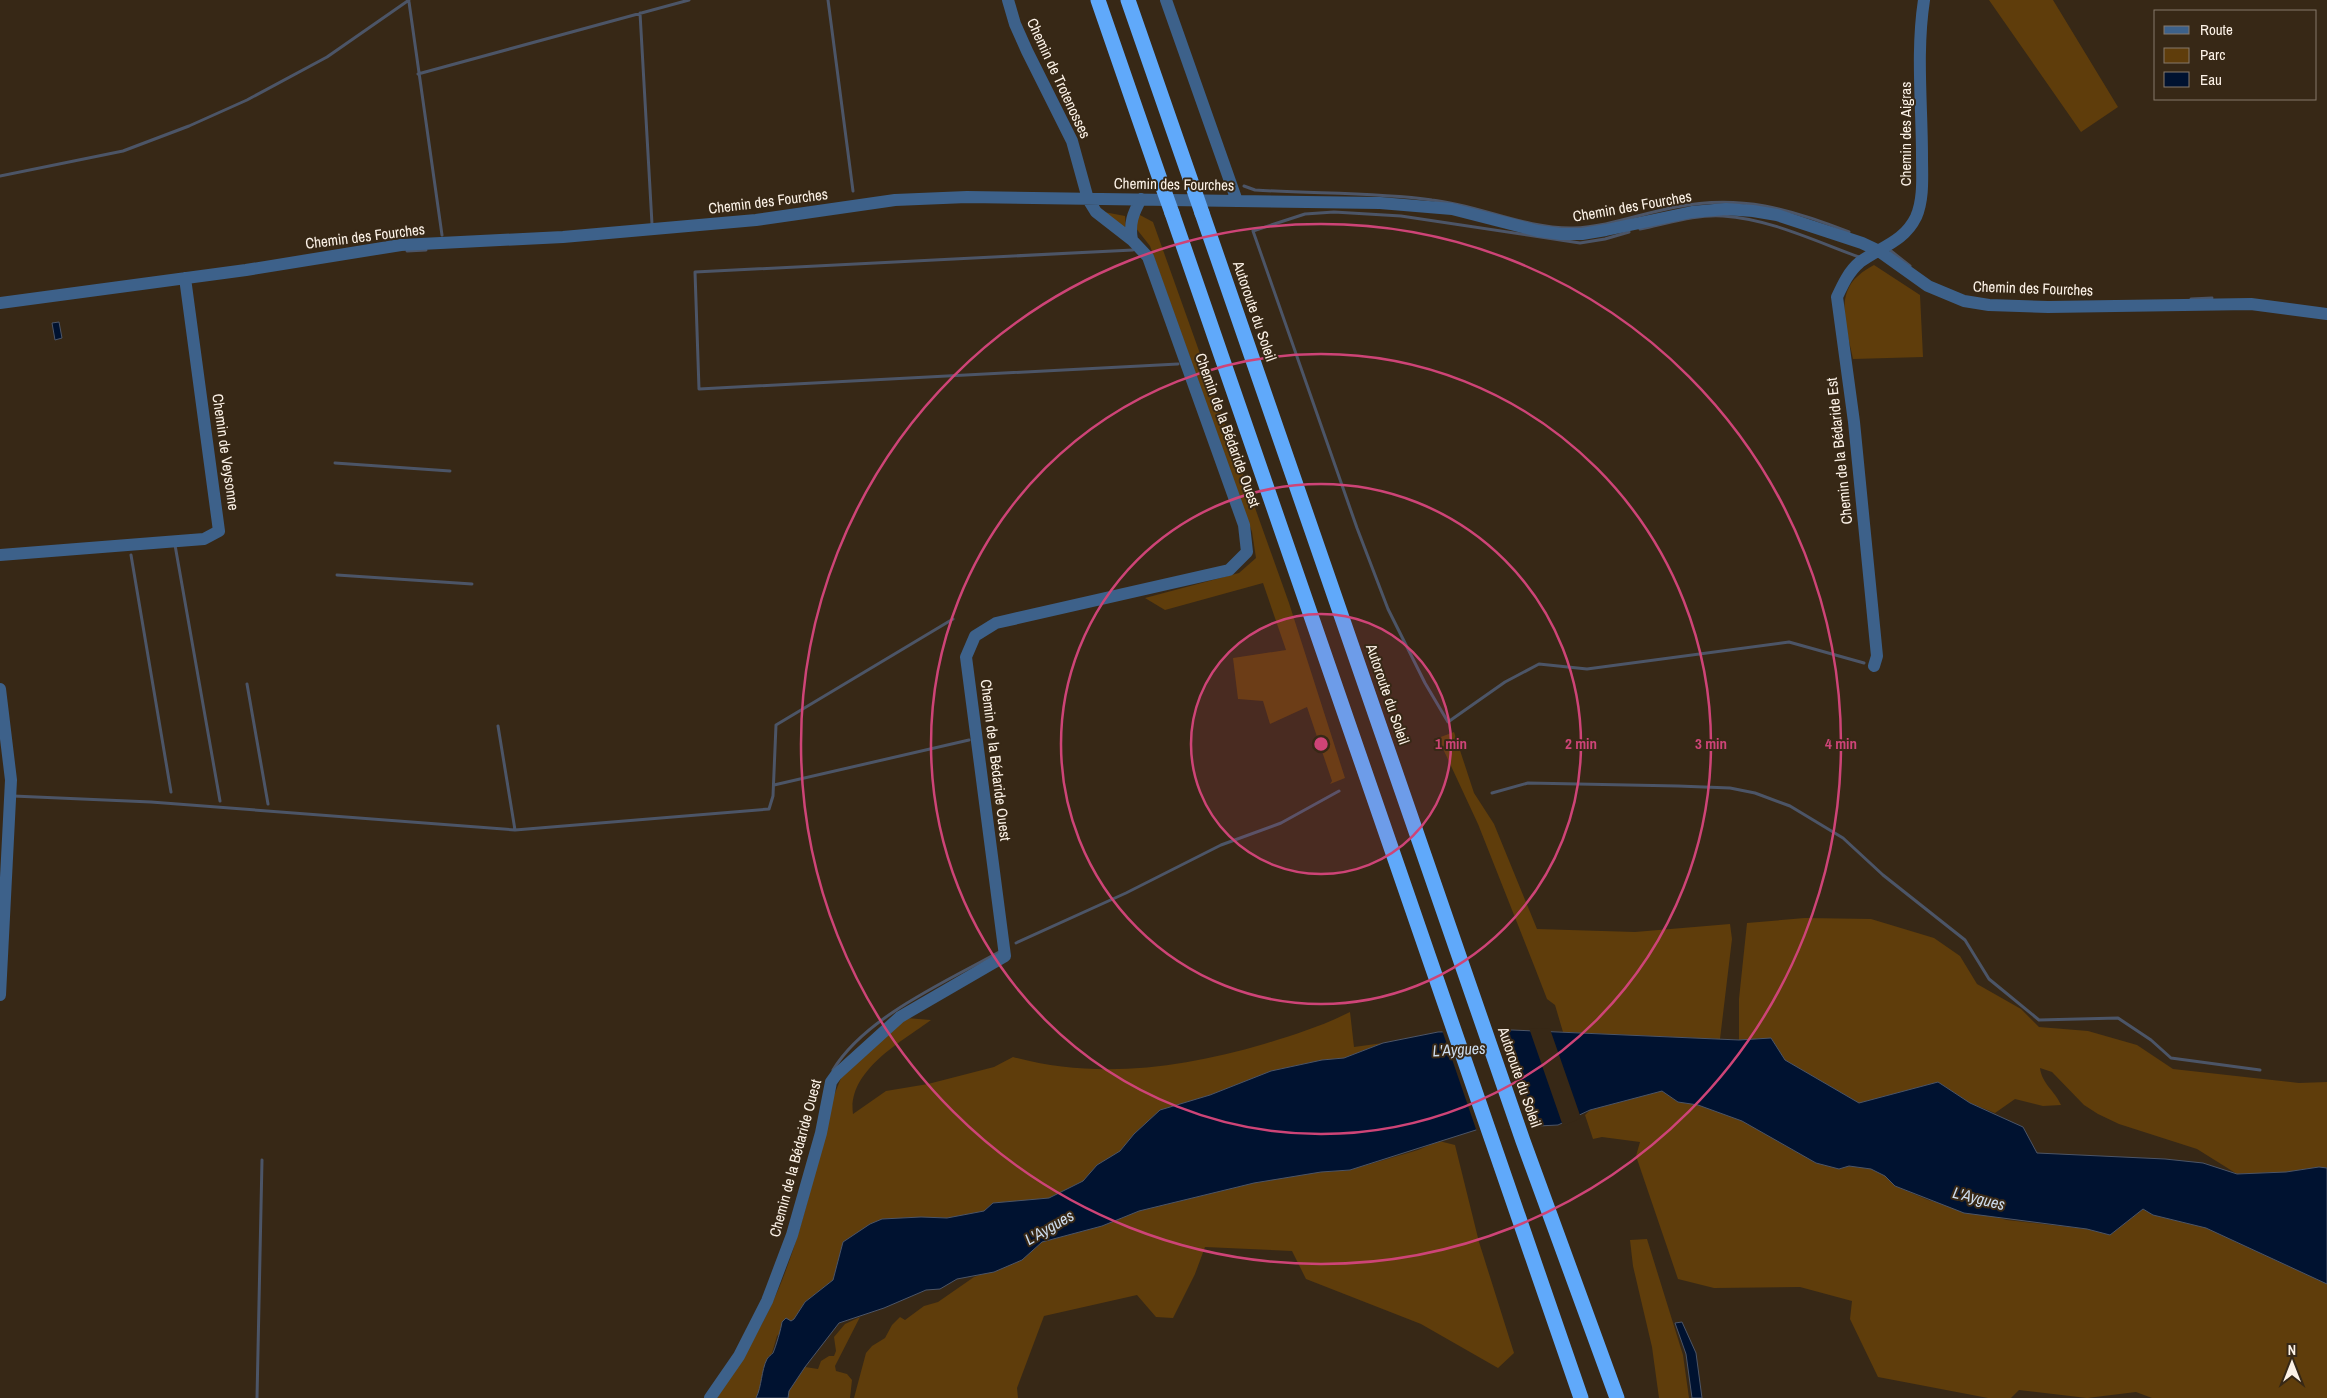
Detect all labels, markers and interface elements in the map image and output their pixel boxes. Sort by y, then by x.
legend [2154,10,2317,100]
street label: Chemin de Trotenosses [1022,14,1096,142]
text: Route [2200,19,2233,40]
text: Parc [2200,44,2225,65]
text: Eau [2200,69,2222,90]
street label: Chemin des Aigras [1895,82,1916,186]
street label: Chemin des Fourches [1114,172,1234,196]
street label: Chemin des Fourches [707,183,829,219]
street label: Chemin des Fourches [1571,185,1693,227]
street label: Chemin des Fourches [304,218,426,254]
street label: Autoroute du Soleil [1228,257,1282,364]
street label: Chemin des Fourches [1972,275,2094,301]
street label: Chemin de la Bédaride Ouest [1190,350,1266,511]
street label: Chemin de la Bédaride Est [1821,376,1857,526]
street label: Chemin de Veysonne [207,392,245,512]
street label: Autoroute du Soleil [1361,640,1415,747]
street label: Chemin de la Bédaride Ouest [976,678,1016,843]
text: 1 min [1435,733,1467,754]
text: 2 min [1565,733,1597,754]
text: 3 min [1695,733,1727,754]
text: 4 min [1825,733,1857,754]
centre of rings [1312,735,1330,753]
street label: Autoroute du Soleil [1493,1023,1547,1130]
water label: L'Aygues [1432,1037,1487,1061]
street label: Chemin de la Bédaride Ouest [764,1076,826,1239]
water label: L'Aygues [1950,1181,2008,1215]
water label: L'Aygues [1020,1204,1078,1250]
north arrow [2267,1338,2317,1388]
text: N [2288,1341,2296,1359]

